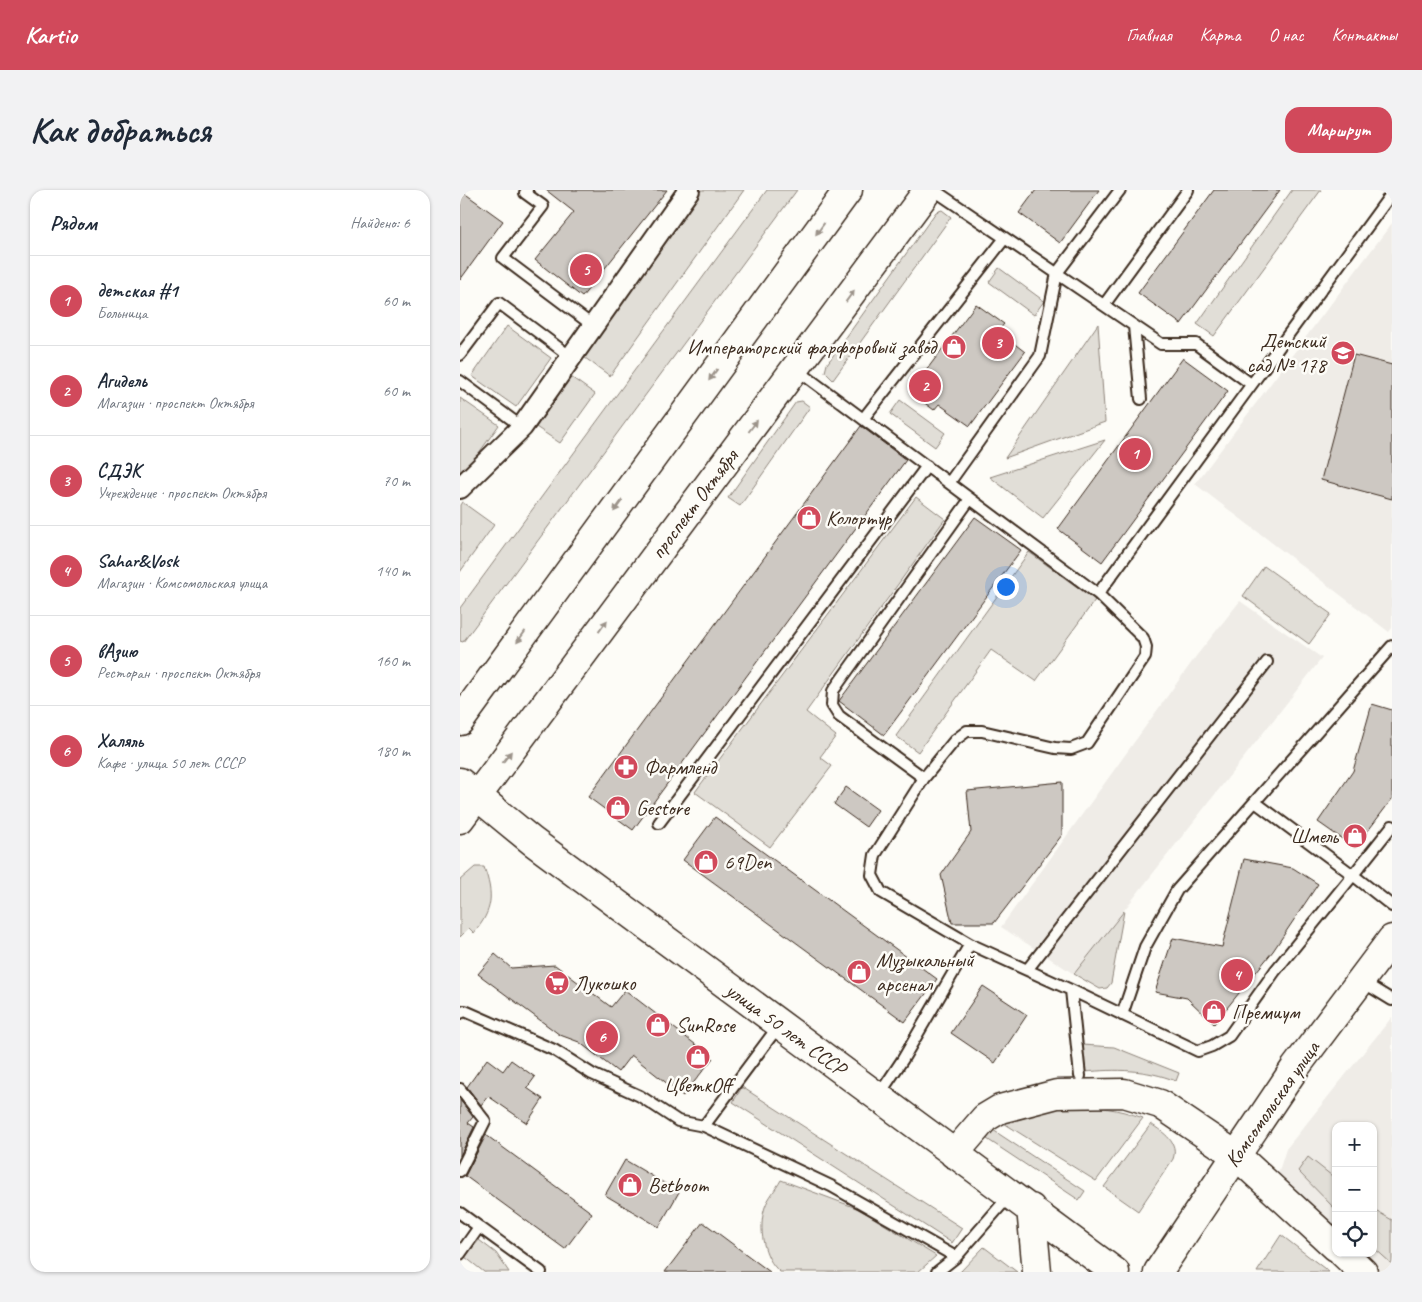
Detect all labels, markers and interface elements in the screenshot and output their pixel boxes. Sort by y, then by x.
text: Kartio [25,20,77,50]
text: Главная [1127,24,1172,46]
text: Карта [1200,24,1241,46]
text: О нас [1269,24,1304,46]
text: Контакты [1332,24,1397,46]
button: Маршрут [1285,107,1392,153]
text: Как добраться [30,108,211,153]
text: Рядом [50,210,97,236]
text: Найдено: 6 [350,213,410,233]
one-way arrow [815,222,825,236]
pin: 5 [570,251,602,289]
text: детская #1 [97,279,178,303]
one-way arrow [845,289,855,303]
text: 1 [62,291,70,311]
text: 60 m [383,291,410,311]
text: Больница [97,303,147,323]
pin: 3 [982,324,1014,362]
place label: Детский сад № 178 [1247,328,1329,378]
place label: Императорский фарфоровый завод [687,334,938,361]
shop icon: Императорский фарфоровый завод [941,334,967,360]
school or university icon: Детский сад № 178 [1330,340,1356,366]
pin: 2 [909,367,941,405]
one-way arrow [708,368,719,381]
text: Агидель [97,369,147,393]
text: 2 [62,381,70,401]
text: 60 m [383,381,410,401]
text: Магазин · проспект Октября [97,393,254,413]
one-way arrow [748,419,758,433]
pin: 1 [1119,435,1151,473]
street label: проспект Октября [644,443,744,564]
text: СДЭК [97,459,141,483]
text: 3 [62,471,70,491]
text: 70 m [383,471,410,491]
text: Учреждение · проспект Октября [97,483,266,503]
one-way arrow [612,499,623,512]
shop icon: Колортур [796,505,822,531]
place label: Колортур [826,505,892,531]
text: Sahar&Vosk [97,549,178,573]
text: 4 [62,561,70,581]
text: 140 m [376,561,410,581]
text: Магазин · Комсомольская улица [97,573,267,593]
your location [993,574,1019,600]
one-way arrow [598,619,608,633]
one-way arrow [516,630,527,643]
text: вАзию [97,639,138,663]
text: 5 [63,651,69,671]
text: 160 m [376,651,410,671]
text: Ресторан · проспект Октября [97,663,259,683]
text: Халяль [97,729,143,753]
text: 6 [62,741,70,761]
text: 180 m [376,741,410,761]
one-way arrow [502,750,512,764]
text: Кафе · улица 50 лет СССР [97,753,244,773]
pharmacy icon: Фармленд [613,754,639,780]
place label: Фармленд [644,754,718,780]
shop icon: Gestore [605,795,631,821]
place label: Gestore [636,795,690,821]
place label: Шмель [1291,823,1340,849]
shop icon: Шмель [1342,823,1368,849]
shop icon: 69Den [693,849,719,875]
place label: 69Den [724,849,772,875]
place label: Музыкальный арсенал [876,947,975,997]
pin: 4 [1221,956,1253,994]
shop icon: Музыкальный арсенал [846,959,872,985]
supermarket icon: Лукошко [544,970,570,996]
place label: Лукошко [574,970,637,996]
street label: улица 50 лет СССР [719,976,854,1083]
shop icon: Премиум [1201,999,1227,1025]
place label: Премиум [1232,999,1301,1025]
shop icon: SunRose [645,1012,671,1038]
place label: SunRose [676,1012,736,1038]
pin: 6 [586,1018,618,1056]
street label: Комсомольская улица [1219,1035,1326,1172]
shop icon: ЦветкOff [685,1044,711,1070]
place label: ЦветкOff [664,1072,737,1098]
map controls [1332,1122,1377,1257]
button: + [1332,1122,1377,1167]
button: − [1332,1167,1377,1212]
shop icon: Betboom [617,1172,643,1198]
place label: Betboom [648,1172,710,1198]
button: locate [1332,1212,1377,1257]

